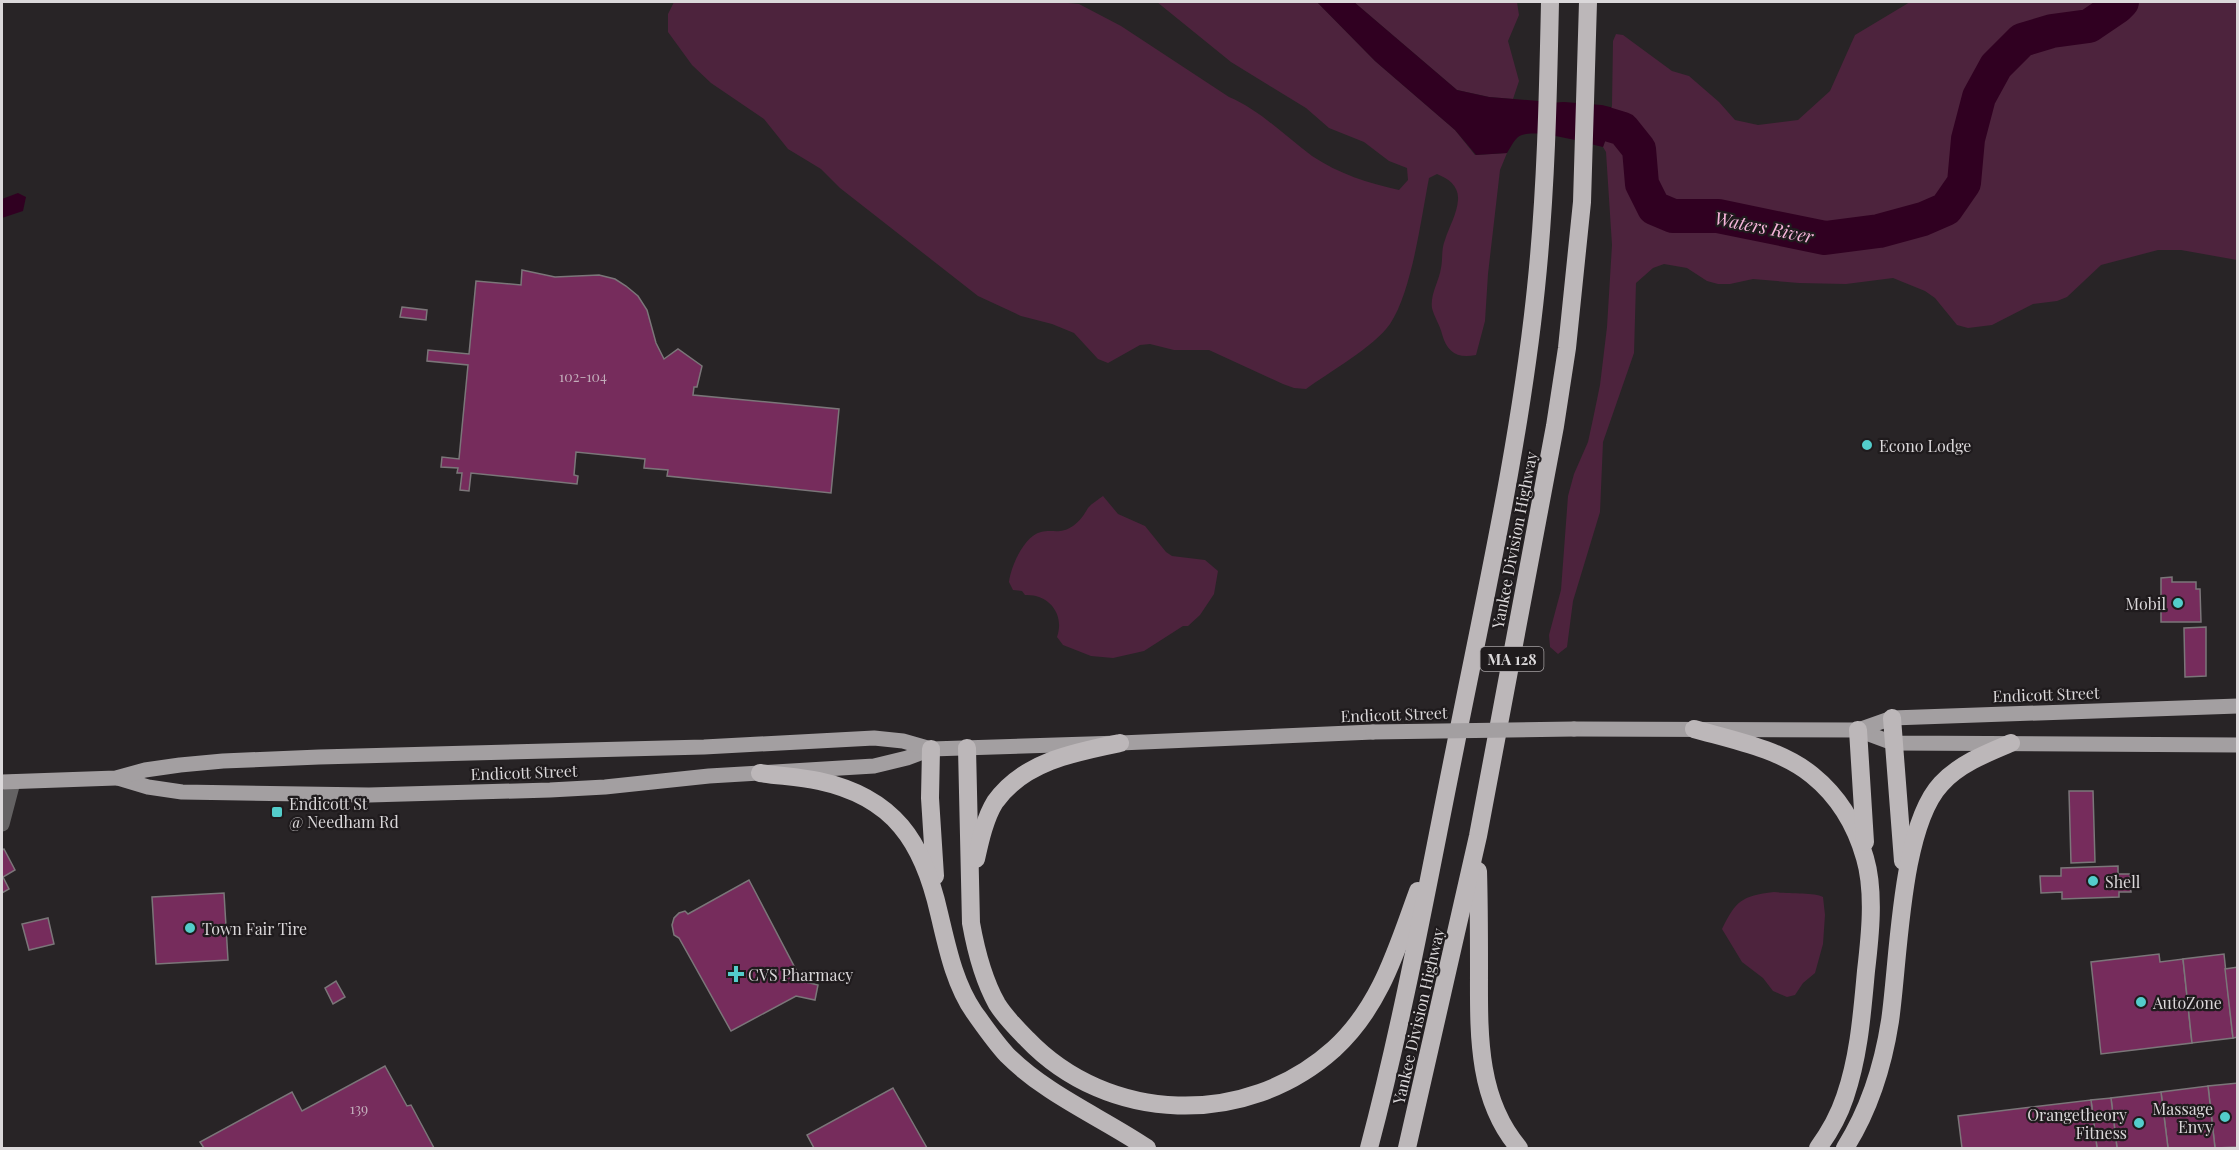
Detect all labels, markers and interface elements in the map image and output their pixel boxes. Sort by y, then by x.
water label: Waters River [1713,206,1817,249]
house number: 102-104 [559,367,607,386]
place label: Econo Lodge [1879,435,1971,456]
marker: Econo Lodge [1860,438,1874,452]
street label: Yankee Division Highway [1486,450,1541,631]
place label: Mobil [2125,593,2166,614]
marker: Mobil [2171,596,2185,610]
road number: MA 128 [1480,647,1544,671]
street label: Endicott Street [1992,682,2100,706]
street label: Endicott Street [1340,702,1448,726]
street label: Endicott Street [470,760,578,784]
place label: Endicott St @ Needham Rd [289,793,399,832]
marker: Endicott St @ Needham Rd [270,805,284,819]
place label: Shell [2105,871,2141,892]
marker: Shell [2086,874,2100,888]
place label: Town Fair Tire [202,918,307,939]
marker: Town Fair Tire [183,921,197,935]
street label: Yankee Division Highway [1387,926,1448,1107]
place label: CVS Pharmacy [748,964,853,985]
marker: CVS Pharmacy [729,967,743,981]
place label: AutoZone [2152,992,2222,1013]
marker: AutoZone [2134,995,2148,1009]
place label: Massage Envy [2153,1098,2213,1137]
house number: 139 [350,1099,368,1118]
place label: Orangetheory Fitness [2027,1104,2127,1143]
marker: Massage Envy [2218,1110,2232,1124]
marker: Orangetheory Fitness [2132,1116,2146,1130]

